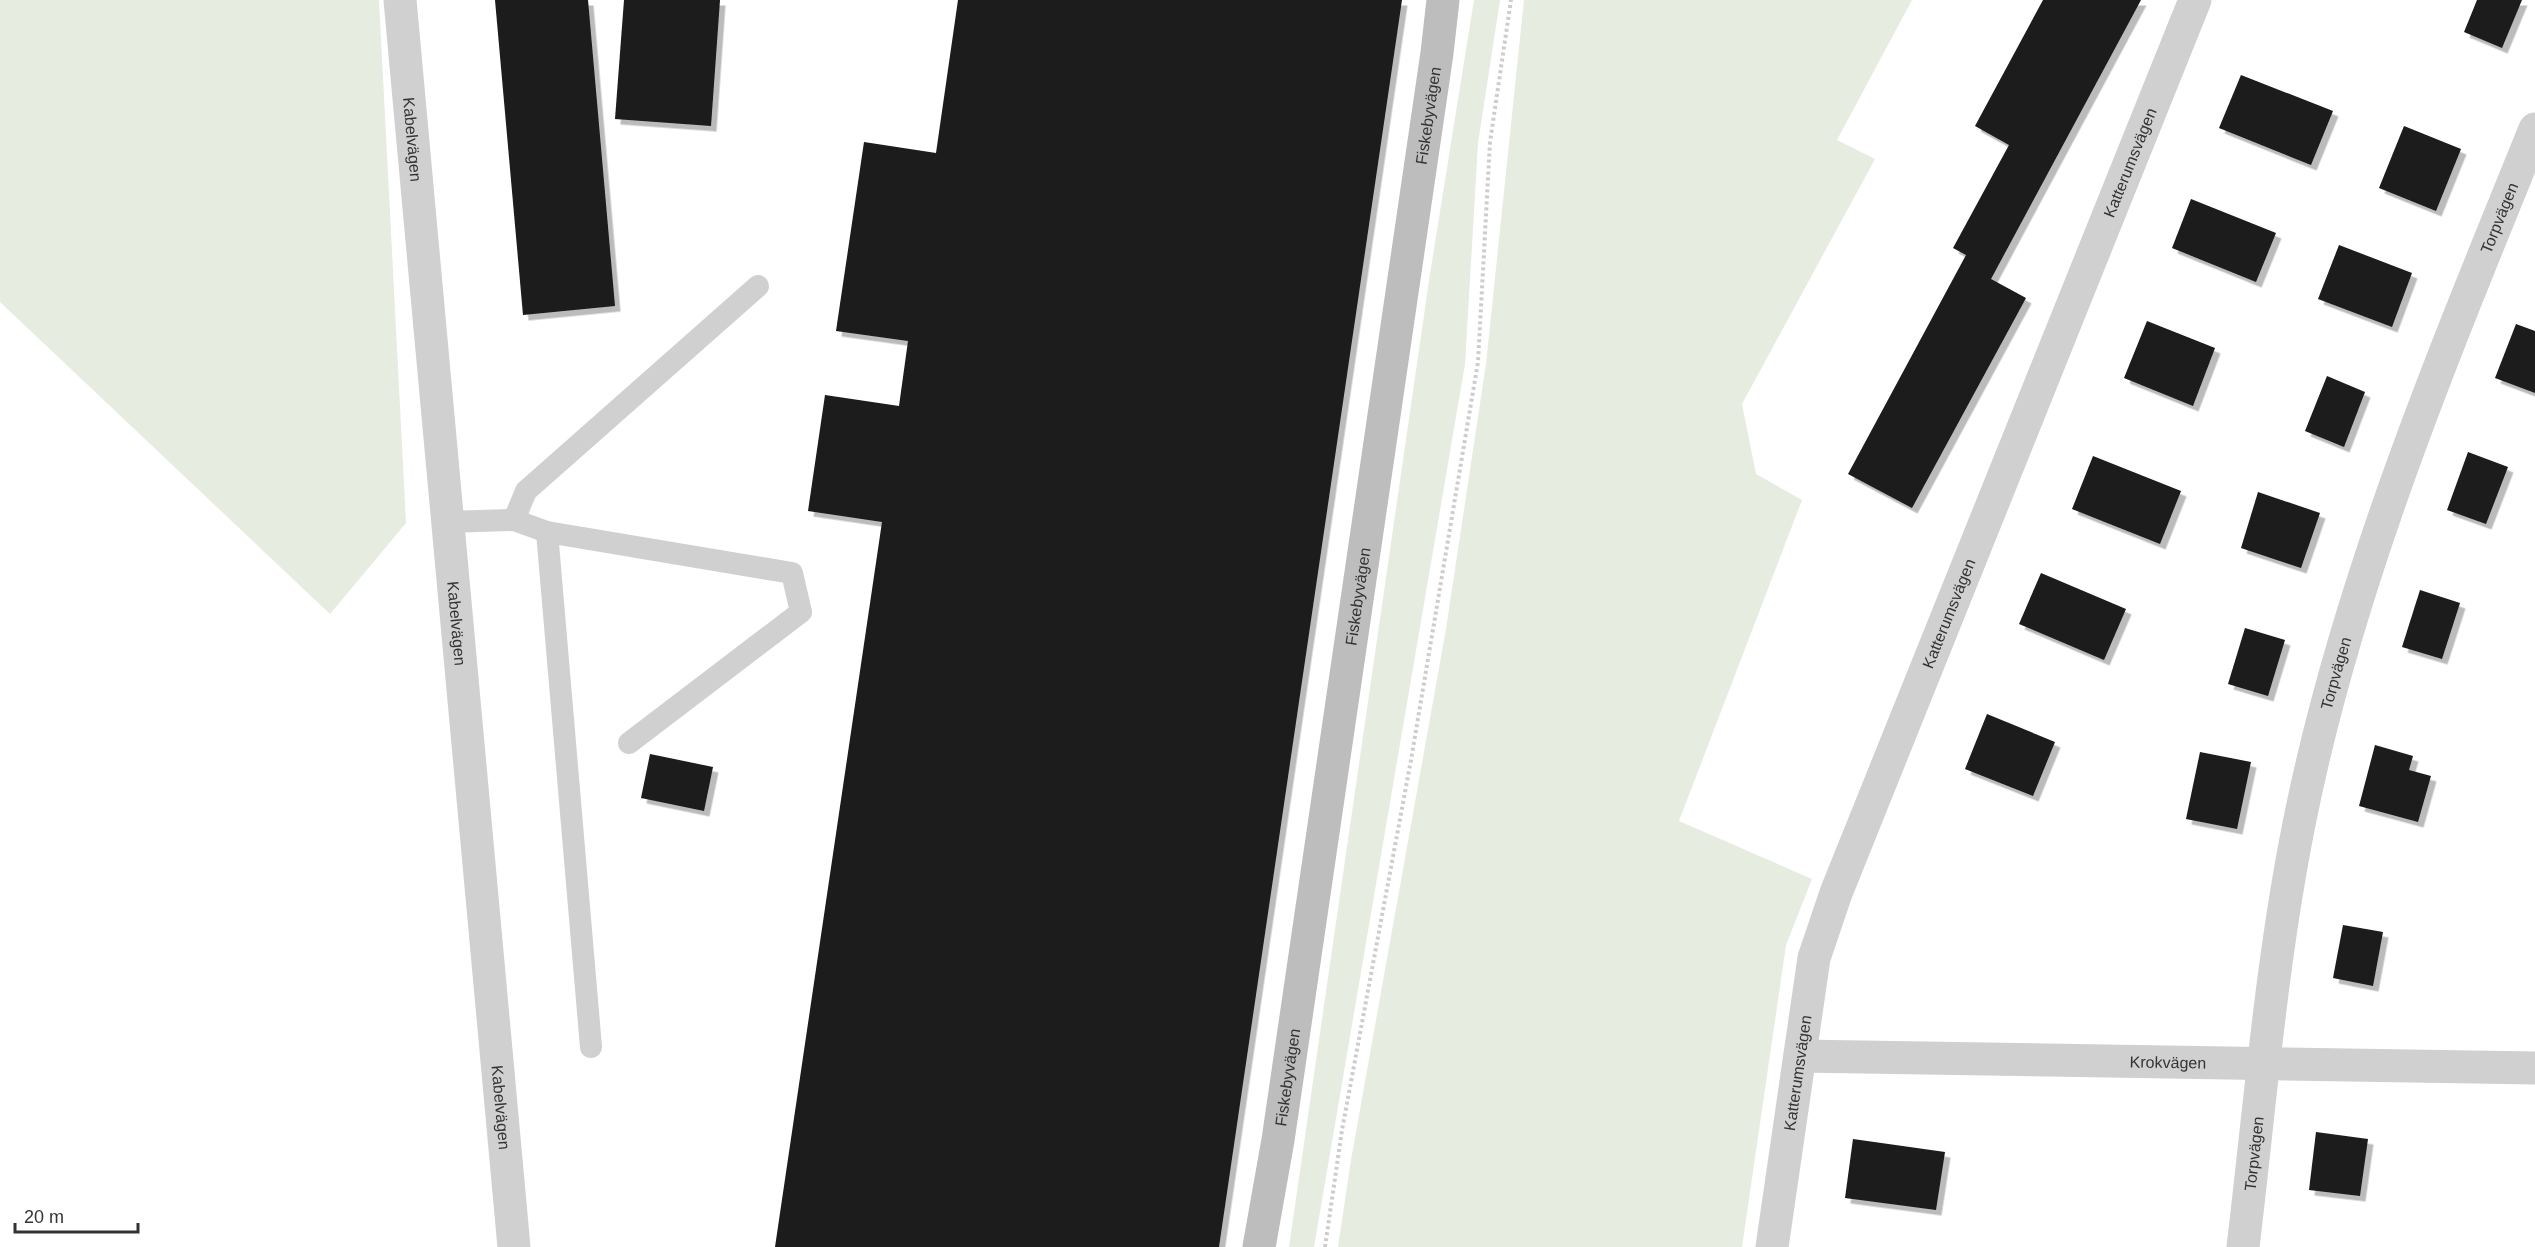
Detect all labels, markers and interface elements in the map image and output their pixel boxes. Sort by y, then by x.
street label: Fiskebyvägen [1412,65,1443,166]
street label: Kabelvägen [400,97,425,182]
street label: Katterumsvägen [2100,105,2159,220]
street label: Torpvägen [2477,180,2521,256]
street label: Fiskebyvägen [1342,546,1373,647]
street label: Katterumsvägen [1919,556,1978,671]
street label: Kabelvägen [445,581,469,666]
street label: Torpvägen [2317,635,2354,711]
street label: Katterumsvägen [1781,1014,1814,1132]
street label: Fiskebyvägen [1272,1027,1303,1127]
street label: Krokvägen [2130,1053,2206,1071]
street label: Kabelvägen [489,1064,514,1150]
street label: Torpvägen [2241,1116,2266,1192]
scale bar [15,1196,138,1234]
text: 20 m [24,1207,64,1227]

